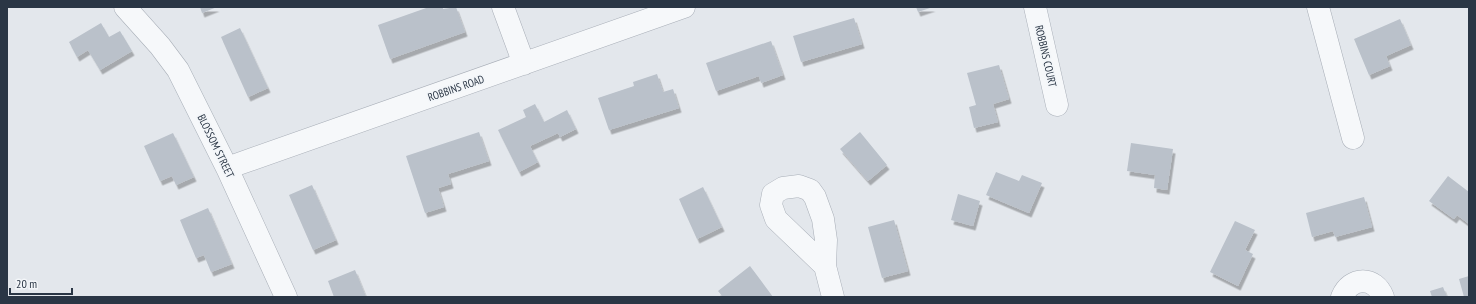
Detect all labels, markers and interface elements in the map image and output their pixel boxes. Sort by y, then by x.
street label: ROBBINS COURT [1032,24,1060,88]
street label: ROBBINS ROAD [426,72,486,104]
street label: BLOSSOM STREET [195,112,237,180]
scale bar [10,270,72,296]
text: 20 m [16,276,37,291]

